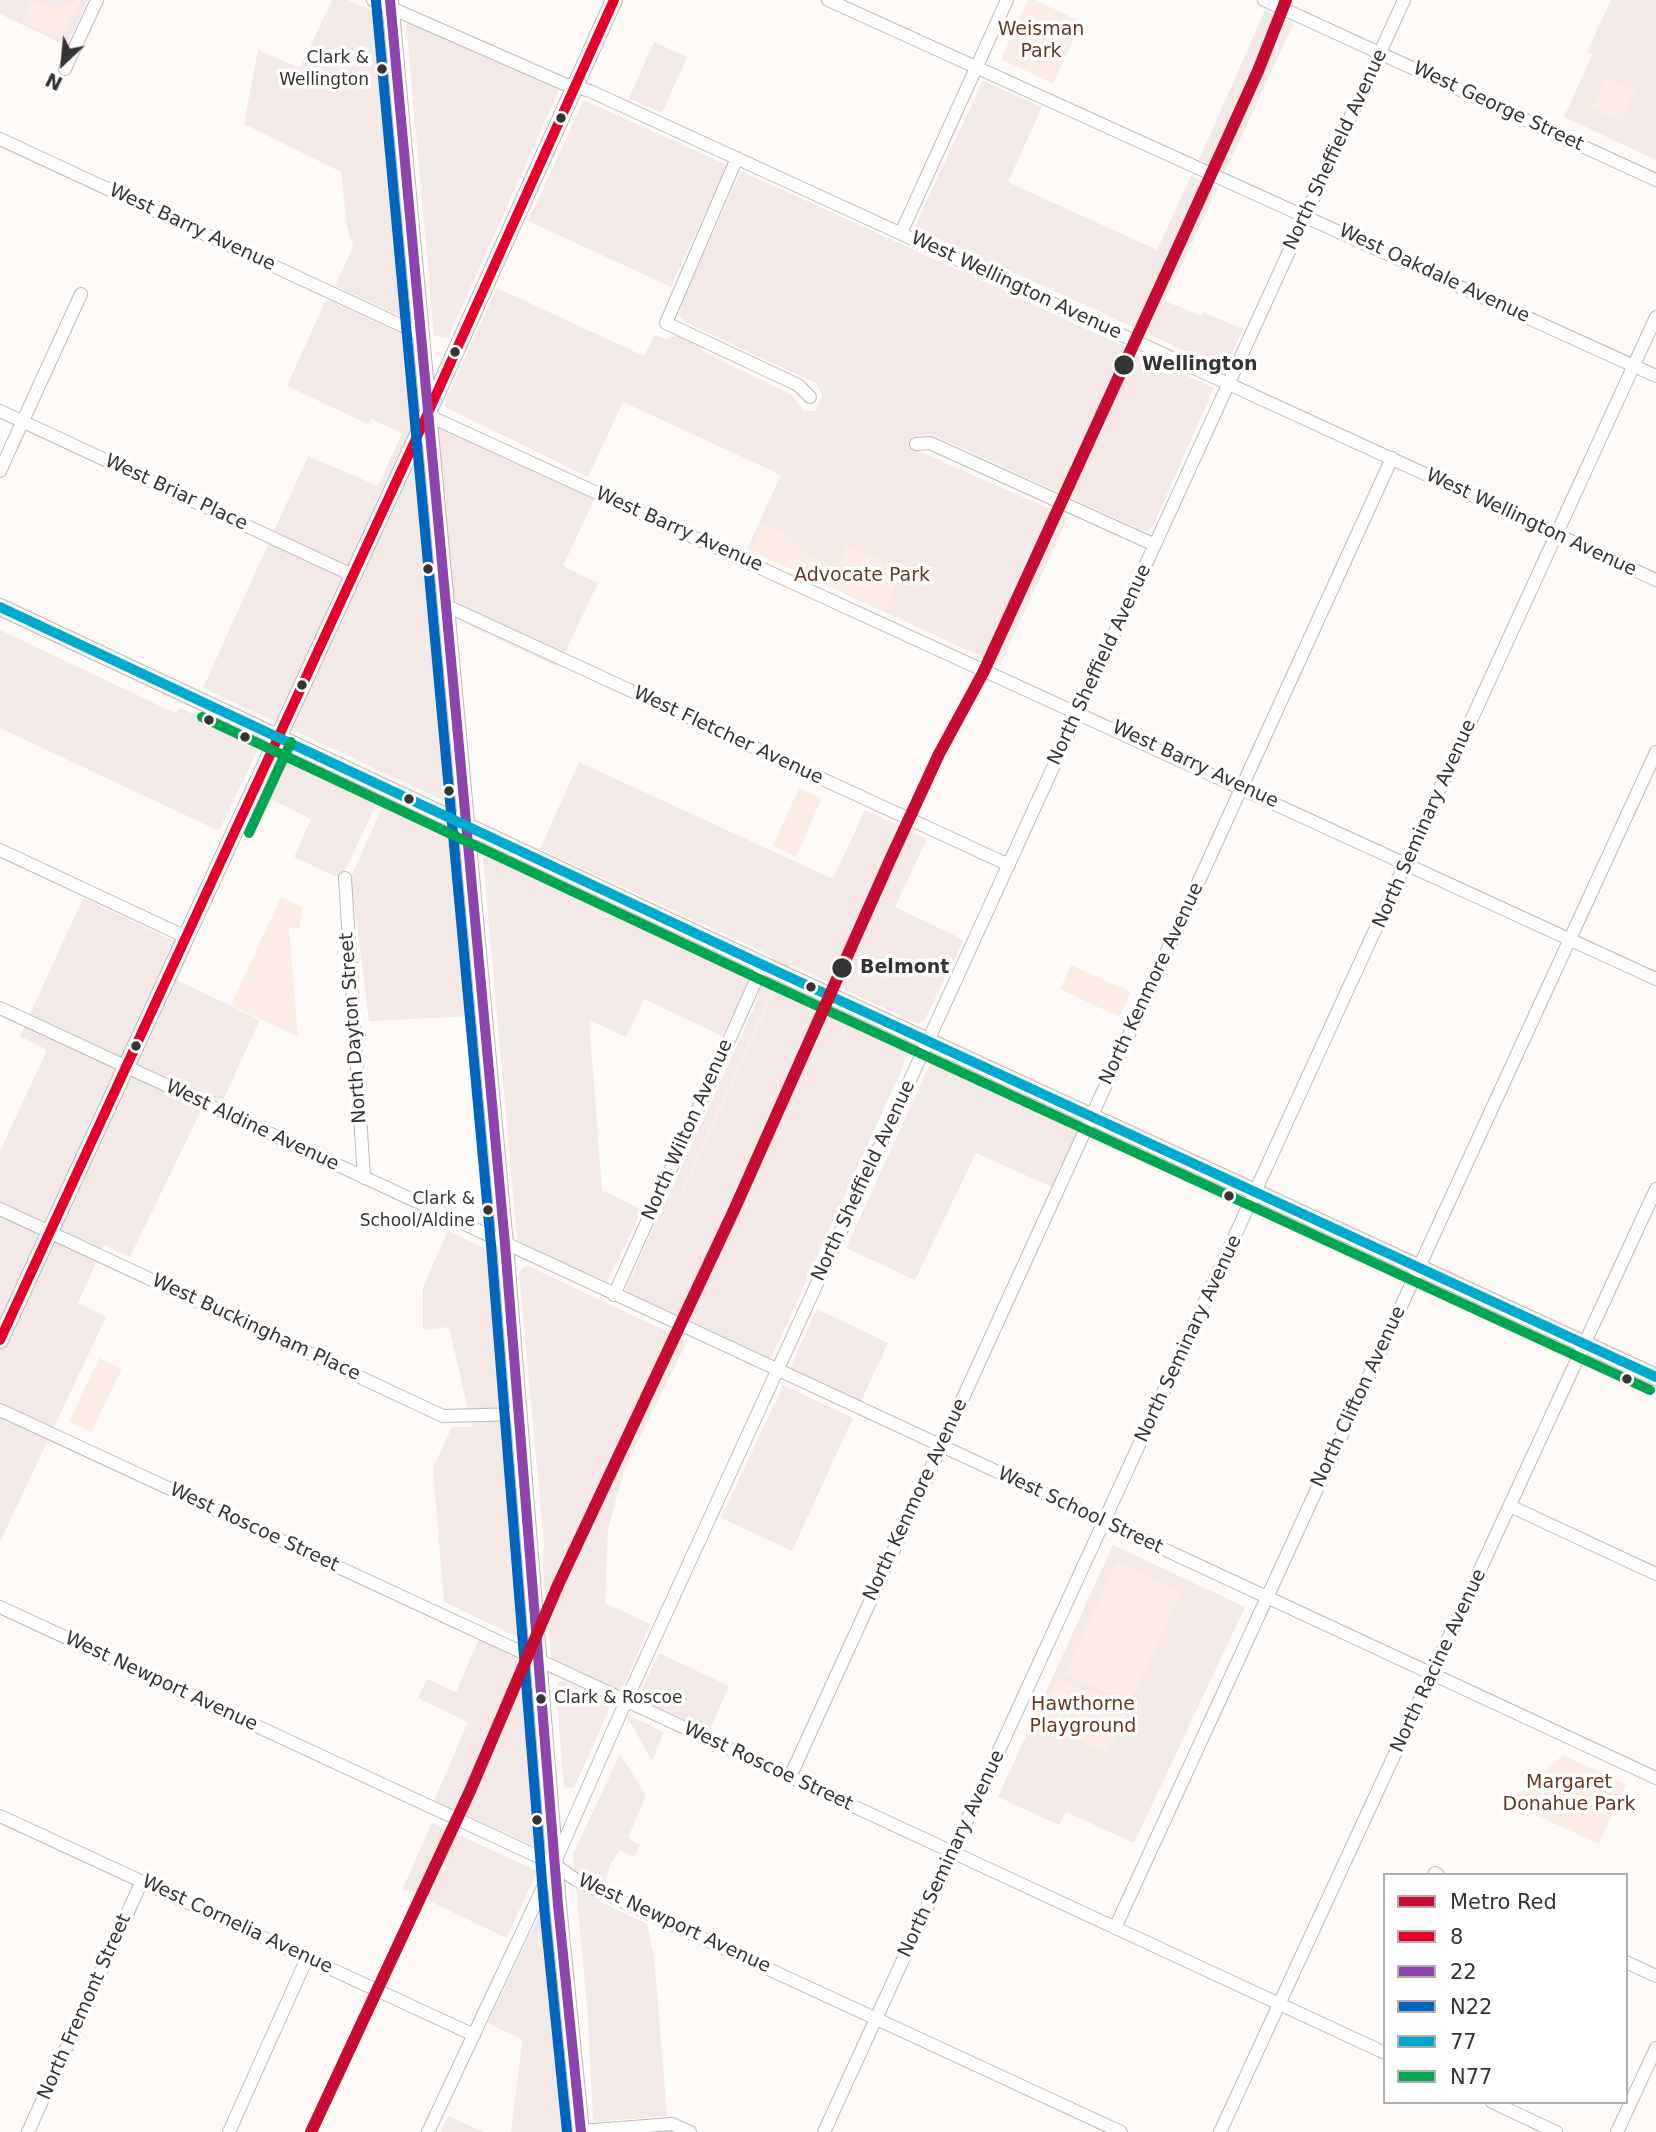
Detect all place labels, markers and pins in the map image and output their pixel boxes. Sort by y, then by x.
place label: Clark & Wellington [279,49,369,89]
marker: Clark & Wellington [375,62,389,76]
unlabelled marker [554,111,568,125]
unlabelled marker [448,345,462,359]
marker: Wellington [1112,353,1136,377]
place label: Wellington [1142,354,1257,376]
unlabelled marker [421,562,435,576]
unlabelled marker [295,678,309,692]
unlabelled marker [202,713,216,727]
unlabelled marker [238,730,252,744]
unlabelled marker [442,784,456,798]
unlabelled marker [402,792,416,806]
marker: Belmont [830,956,854,980]
place label: Belmont [860,957,949,979]
unlabelled marker [804,980,818,994]
unlabelled marker [129,1039,143,1053]
unlabelled marker [1222,1189,1236,1203]
place label: Clark & School/Aldine [360,1190,475,1230]
marker: Clark & School/Aldine [481,1203,495,1217]
unlabelled marker [1620,1372,1634,1386]
place label: Clark & Roscoe [554,1689,682,1709]
marker: Clark & Roscoe [534,1692,548,1706]
unlabelled marker [530,1813,544,1827]

